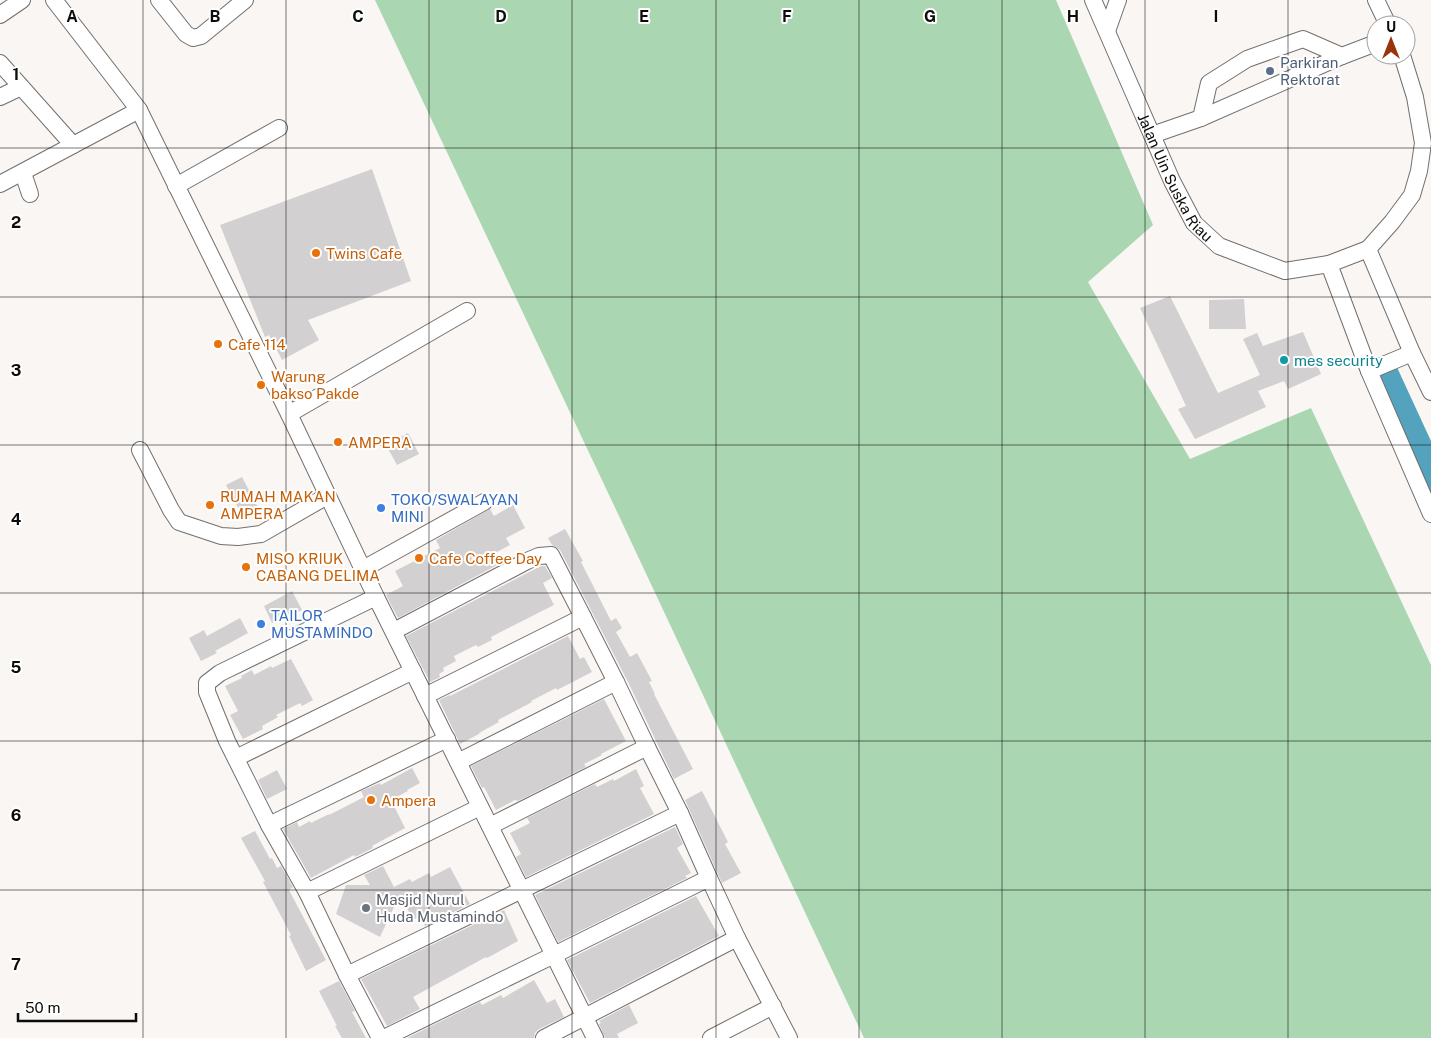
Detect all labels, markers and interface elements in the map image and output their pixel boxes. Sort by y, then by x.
text: A [66,7,78,26]
text: B [210,7,221,26]
text: C [352,7,364,26]
text: D [495,7,507,26]
text: E [639,7,649,26]
text: F [782,7,792,26]
text: G [924,7,936,26]
text: H [1067,7,1079,26]
text: I [1214,7,1218,26]
north arrow [1366,15,1416,65]
text: U [1386,19,1396,35]
place label: Parkiran Rektorat [1280,54,1340,88]
text: 1 [13,65,19,84]
marker: Parkiran Rektorat [1264,65,1276,77]
street label: Jalan Uin Suska Riau [1135,111,1216,245]
text: 2 [11,213,21,232]
place label: Twins Cafe [326,245,402,262]
marker: Twins Cafe [310,247,322,259]
place label: Cafe 114 [228,336,286,353]
marker: Cafe 114 [212,338,224,350]
place label: mes security [1294,352,1383,369]
marker: mes security [1278,354,1290,366]
text: 3 [11,361,21,380]
place label: Warung bakso Pakde [271,368,359,402]
marker: Warung bakso Pakde [255,379,267,391]
place label: AMPERA [348,434,412,451]
marker: AMPERA [332,436,344,448]
place label: RUMAH MAKAN AMPERA [220,488,336,522]
place label: TOKO/SWALAYAN MINI [391,491,519,525]
marker: RUMAH MAKAN AMPERA [204,499,216,511]
marker: TOKO/SWALAYAN MINI [375,502,387,514]
text: 4 [11,510,22,529]
place label: MISO KRIUK CABANG DELIMA [256,550,380,584]
place label: Cafe Coffee Day [429,550,542,567]
marker: Cafe Coffee Day [413,552,425,564]
marker: MISO KRIUK CABANG DELIMA [240,561,252,573]
place label: TAILOR MUSTAMINDO [271,607,373,641]
marker: TAILOR MUSTAMINDO [255,618,267,630]
text: 5 [11,658,22,677]
place label: Ampera [381,792,436,809]
marker: Ampera [365,794,377,806]
text: 6 [11,806,21,825]
place label: Masjid Nurul Huda Mustamindo [376,891,503,925]
marker: Masjid Nurul Huda Mustamindo [360,902,372,914]
text: 7 [11,955,21,974]
scale bar [18,990,135,1022]
text: 50 m [25,999,60,1016]

